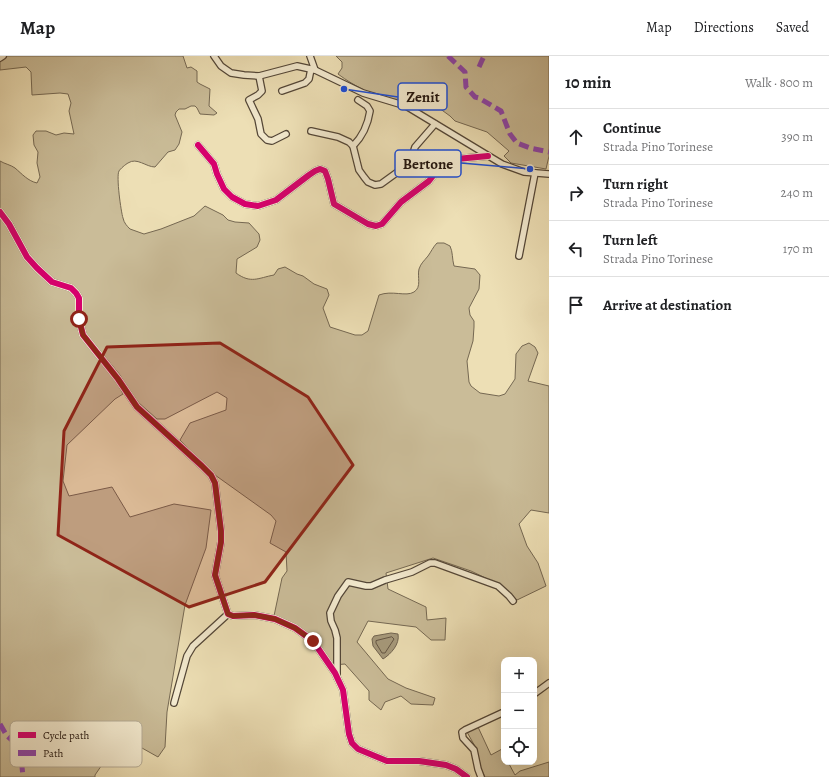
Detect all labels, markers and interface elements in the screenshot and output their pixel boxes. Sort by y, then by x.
text: Map [20,15,55,41]
text: Map [646,18,672,37]
text: Directions [694,18,754,37]
text: Saved [776,18,809,37]
text: 10 min [565,71,611,94]
text: Walk · 800 m [745,74,813,91]
callout: Zenit [398,83,447,110]
text: Zenit [406,87,440,107]
text: Continue [603,118,661,138]
icon: ahead [565,126,587,148]
text: 390 m [781,128,813,145]
text: Strada Pino Torinese [603,138,713,155]
callout: Bertone [395,150,461,177]
text: Bertone [403,154,453,174]
text: Turn right [603,174,668,194]
icon: right [565,182,587,204]
text: 240 m [781,184,813,201]
text: Strada Pino Torinese [603,194,713,211]
text: Turn left [603,230,658,250]
icon: left [565,238,587,260]
text: 170 m [783,240,813,257]
text: Strada Pino Torinese [603,250,713,267]
icon: arrive [565,294,587,316]
text: Arrive at destination [603,295,732,315]
route start [70,310,88,328]
route end [304,632,322,650]
map controls [501,657,537,765]
button: + [501,657,537,693]
button: − [501,693,537,729]
legend [10,721,142,767]
text: Cycle path [43,728,90,743]
button: locate [501,729,537,765]
text: Path [43,746,64,761]

